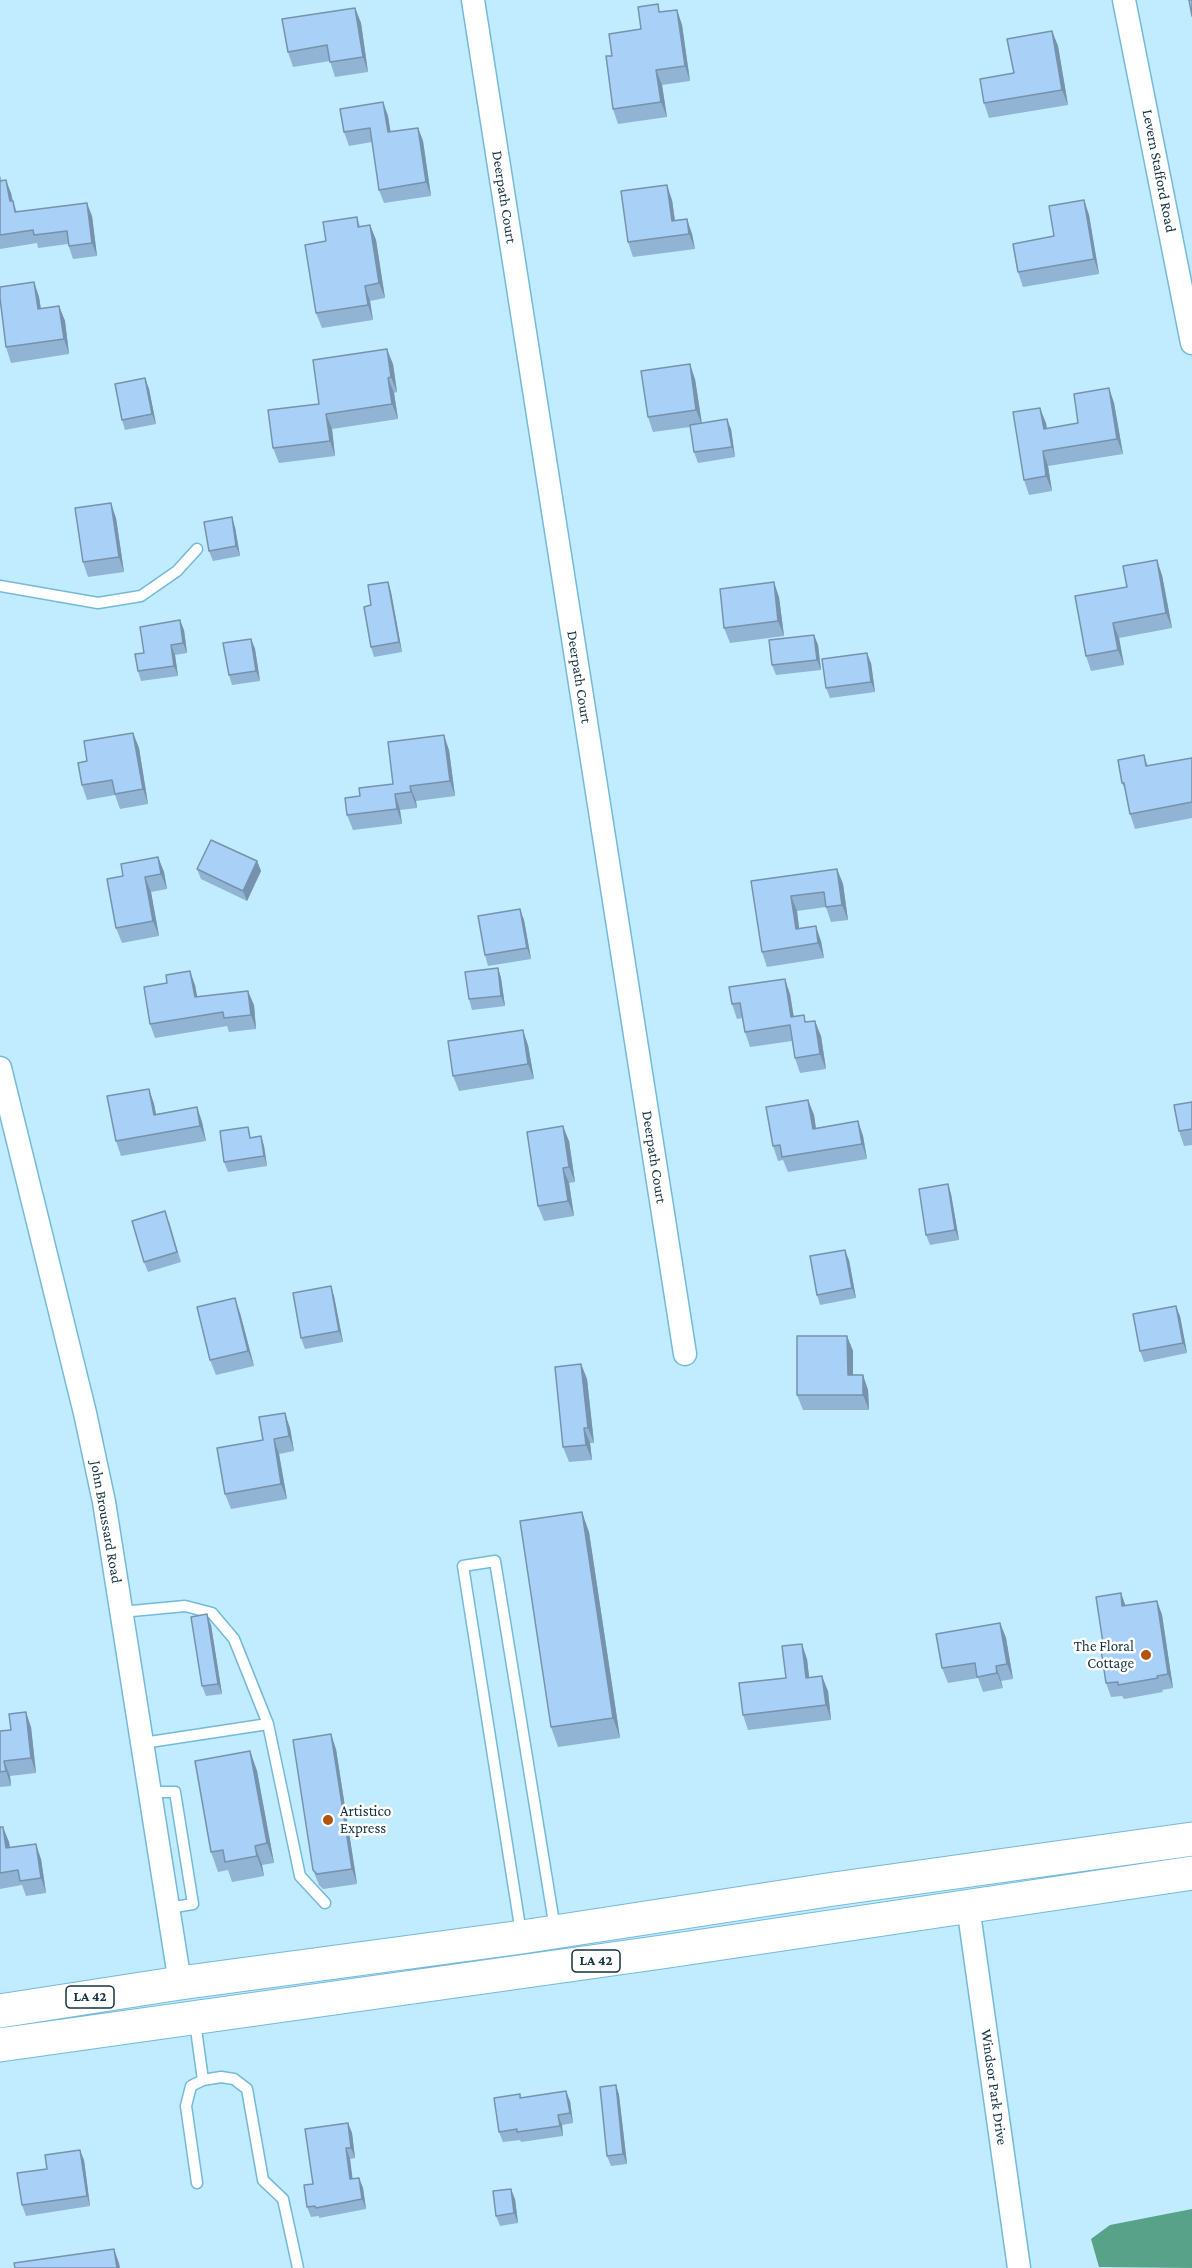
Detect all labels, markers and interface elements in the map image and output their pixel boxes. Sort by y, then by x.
street label: Levern Stafford Road [1138,108,1180,234]
street label: Deerpath Court [488,149,520,245]
street label: Deerpath Court [563,629,595,725]
street label: Deerpath Court [638,1109,670,1205]
street label: John Broussard Road [86,1459,126,1585]
place label: The Floral Cottage [1074,1637,1134,1672]
marker: The Floral Cottage [1139,1648,1153,1662]
place label: Artistico Express [340,1802,391,1837]
marker: Artistico Express [321,1813,335,1827]
road number: LA 42 [572,1950,620,1972]
road number: LA 42 [66,1986,114,2008]
street label: Windsor Park Drive [977,2028,1011,2146]

